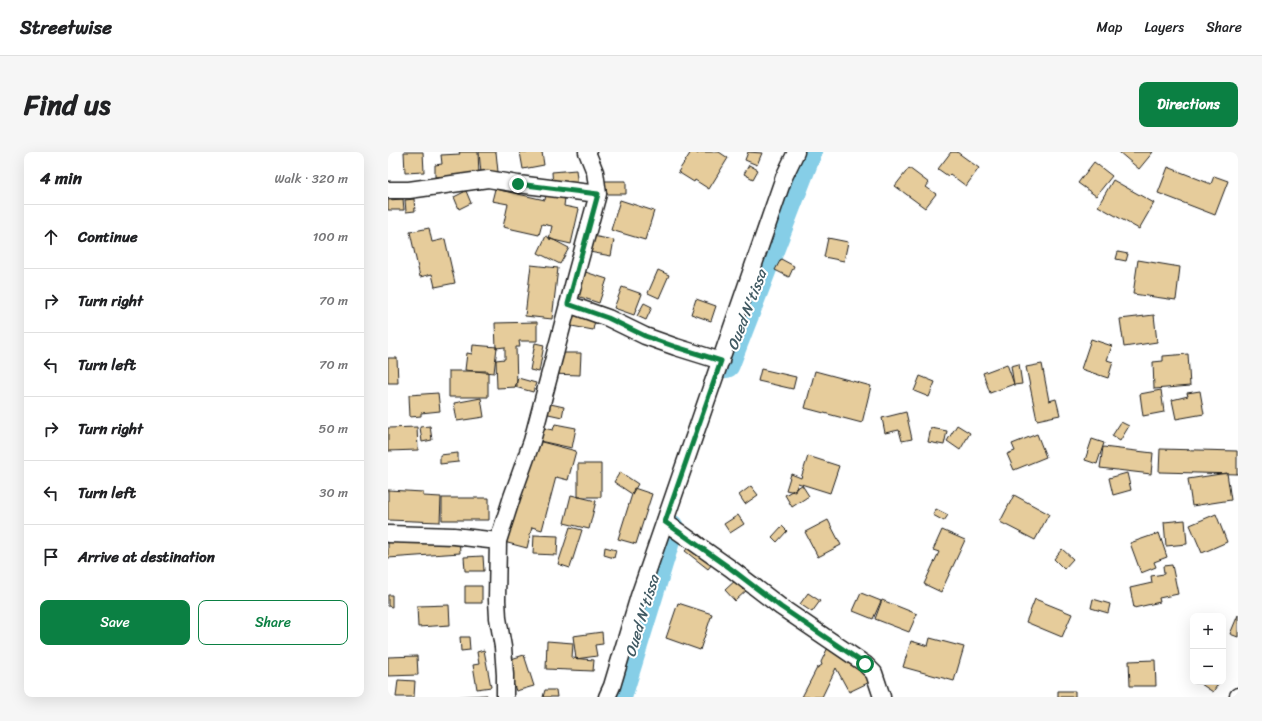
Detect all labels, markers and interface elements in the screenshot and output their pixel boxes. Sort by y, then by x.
text: Streetwise [20,11,112,44]
text: Map [1097,15,1122,40]
text: Layers [1144,15,1184,40]
text: Share [1206,15,1242,40]
text: Find us [24,80,111,129]
button: Directions [1139,82,1238,127]
text: 4 min [40,163,82,193]
text: Walk · 320 m [274,167,348,190]
route end [509,175,527,193]
text: Continue [78,224,138,250]
text: 100 m [313,225,348,248]
icon: ahead [40,226,62,248]
water label: Oued N'tissa [720,264,775,354]
text: Turn right [78,288,143,314]
text: 70 m [319,289,348,312]
icon: right [40,290,62,312]
text: Turn left [78,352,136,378]
text: 70 m [319,353,348,376]
icon: left [40,354,62,376]
text: Turn right [78,416,143,442]
text: 50 m [318,417,348,440]
icon: right [40,418,62,440]
text: Turn left [78,480,136,506]
text: 30 m [319,481,348,504]
icon: left [40,482,62,504]
text: Arrive at destination [78,544,215,570]
icon: arrive [40,546,62,568]
water label: Oued N'tissa [617,570,667,660]
button: Save [40,600,190,645]
button: Share [198,600,348,645]
map controls [1190,613,1226,685]
button: + [1190,613,1226,649]
button: − [1190,649,1226,685]
route start [856,655,874,673]

